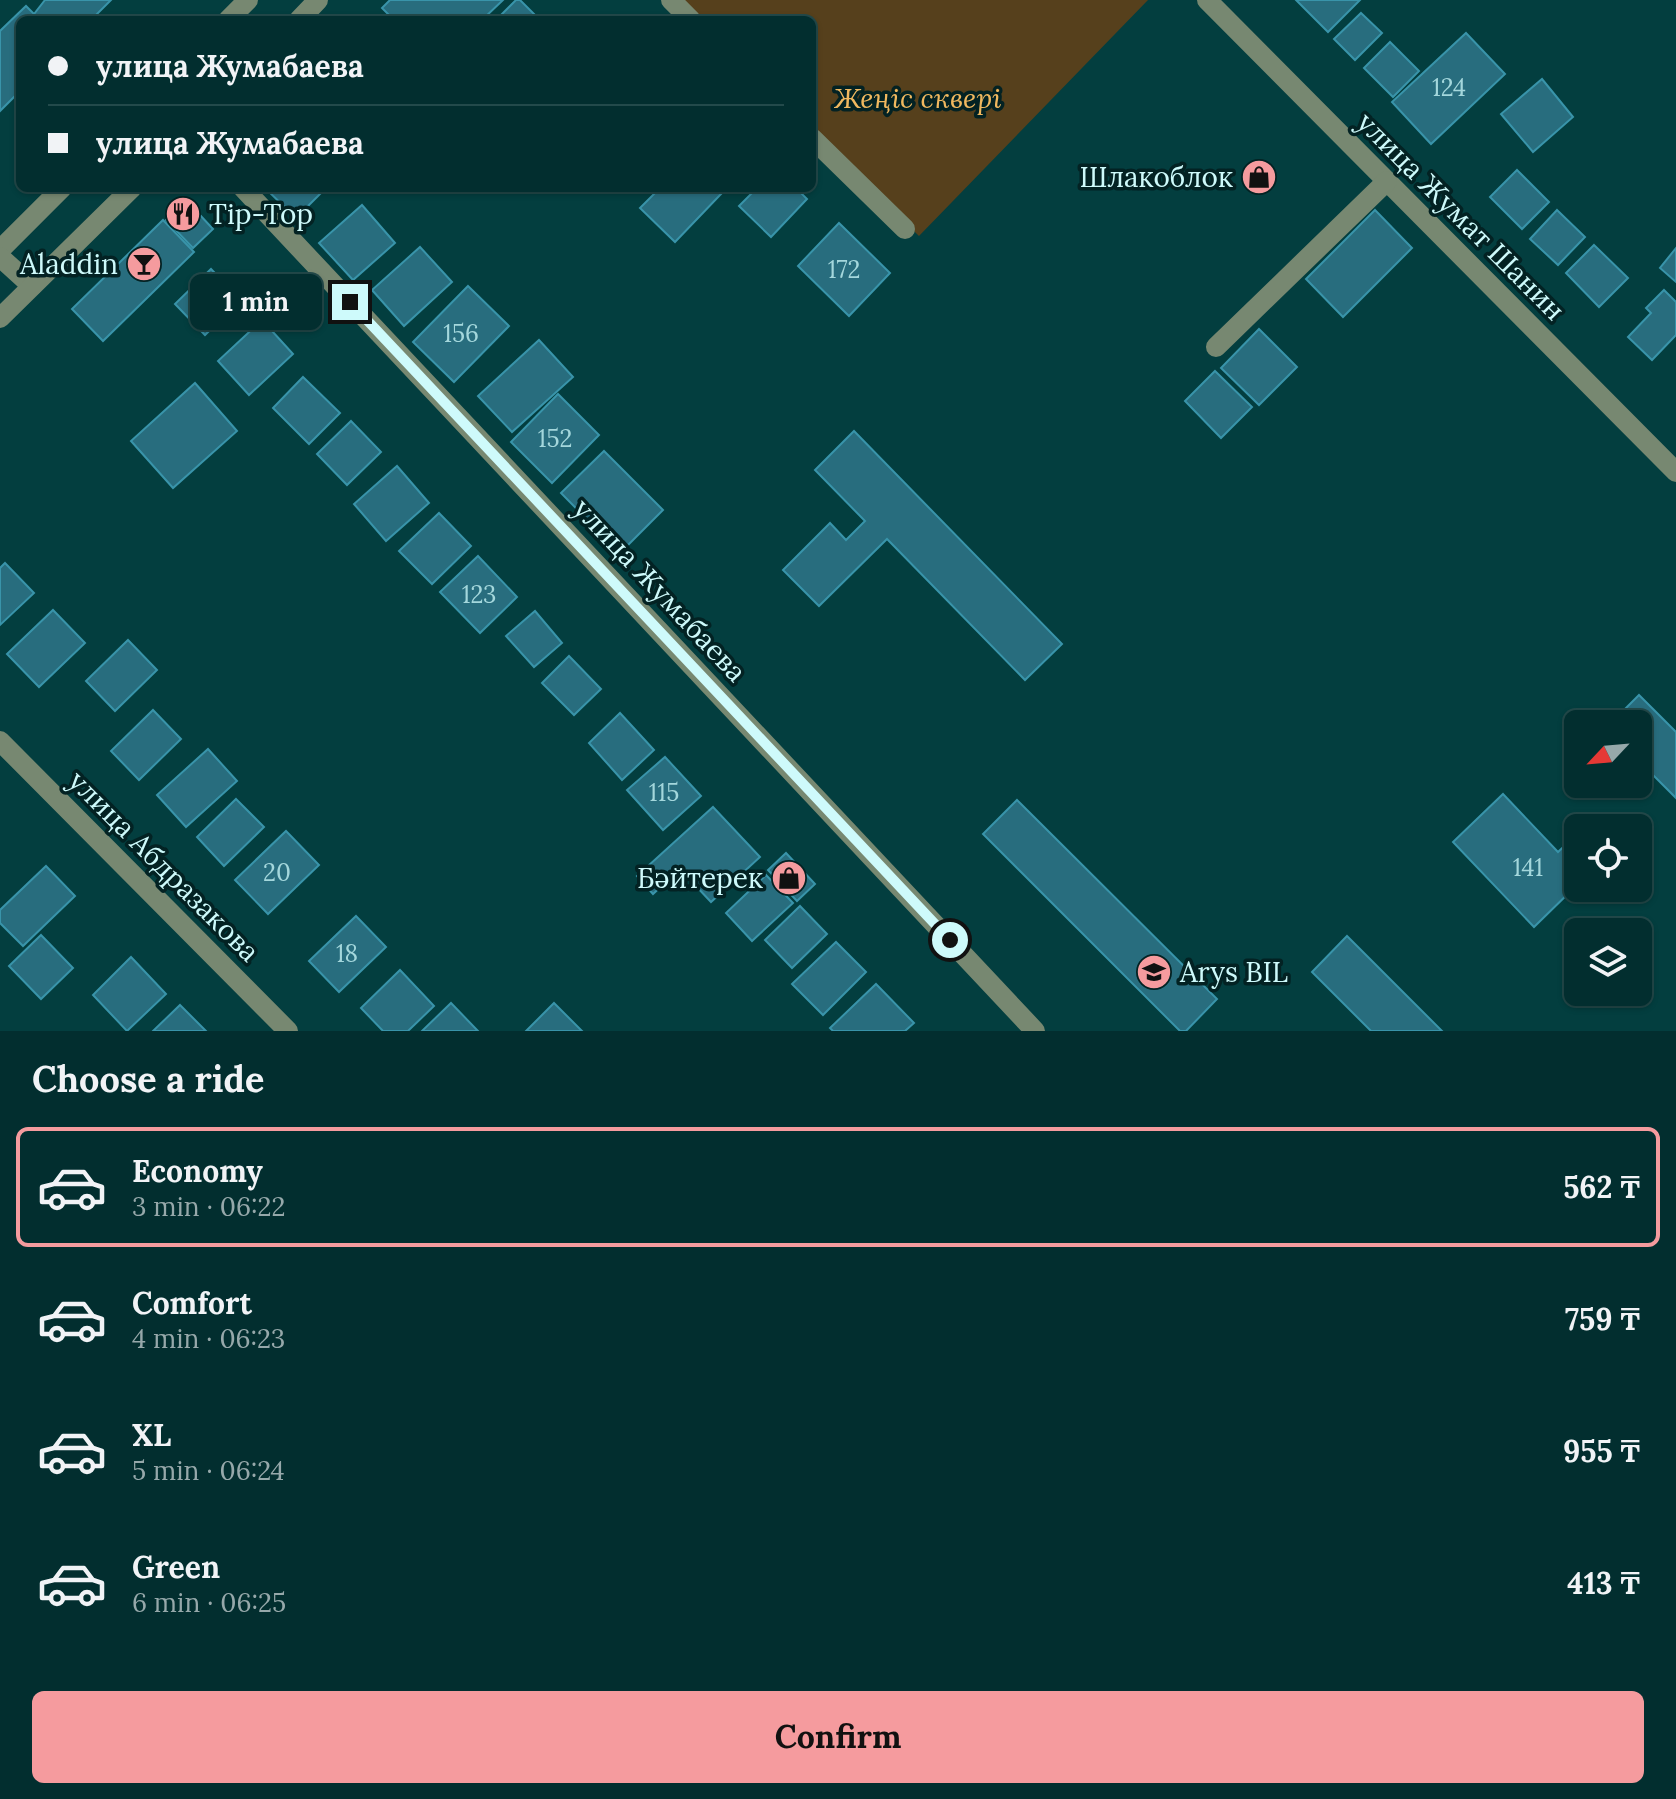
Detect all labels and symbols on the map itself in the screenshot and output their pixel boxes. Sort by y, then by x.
house number: 124 [1432,72,1466,103]
park label: Жеңіс сквері [834,80,1001,116]
street label: улица Жумат Шанин [1349,104,1573,328]
shop icon: Шлакоблок [1240,158,1278,196]
place label: Шлакоблок [1079,159,1233,195]
restaurant icon: Tip-Top [164,195,202,233]
place label: Tip-Top [209,196,313,232]
bar icon: Aladdin [125,245,163,283]
place label: Aladdin [19,246,118,282]
house number: 172 [828,254,860,285]
callout: 1 min [190,274,322,330]
route end [332,284,368,320]
house number: 156 [443,318,479,349]
house number: 152 [538,423,572,454]
street label: улица Жумабаева [566,491,754,689]
house number: 123 [462,579,496,610]
north arrow [1564,710,1652,798]
street label: улица Абдразакова [61,763,267,969]
house number: 115 [649,777,679,808]
house number: 141 [1513,852,1543,883]
house number: 20 [263,857,291,888]
shop icon: Бәйтерек [770,859,808,897]
place label: Бәйтерек [637,860,763,896]
route start [932,922,968,958]
house number: 18 [336,938,358,969]
school or university icon: Arys BIL [1135,953,1173,991]
place label: Arys BIL [1179,954,1288,990]

